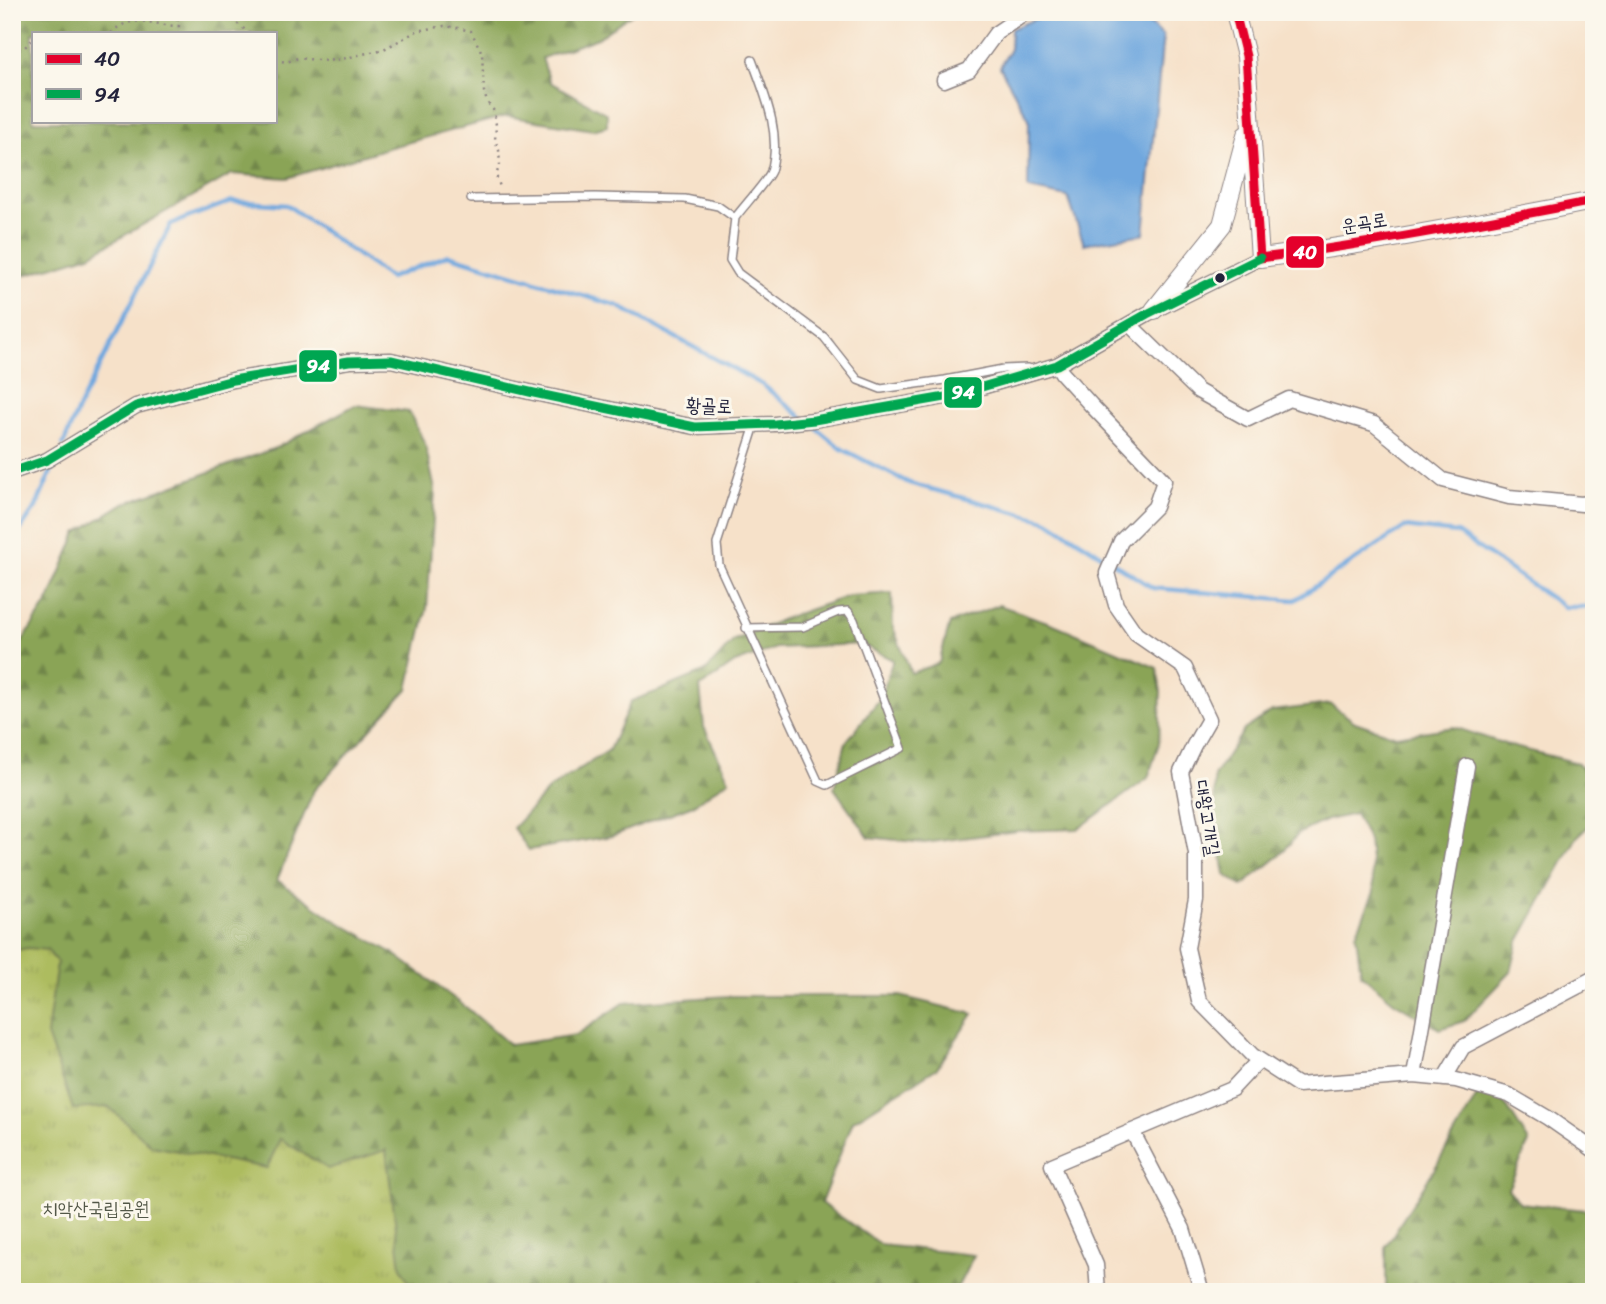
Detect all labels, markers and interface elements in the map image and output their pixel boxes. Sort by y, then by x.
legend [32,32,276,122]
text: 40 [94,40,120,78]
text: 94 [94,76,120,114]
street label: 운곡로 [1339,203,1389,242]
line badge: 40 [1285,235,1325,269]
text: 40 [1292,236,1317,269]
unlabelled marker [1213,271,1227,285]
line badge: 94 [298,349,338,383]
text: 94 [306,350,330,383]
line badge: 94 [943,376,983,409]
text: 94 [951,376,975,409]
street label: 황골로 [685,388,732,423]
street label: 대왕고개길 [1185,778,1230,858]
park label: 치악산국립공원 [42,1192,150,1225]

